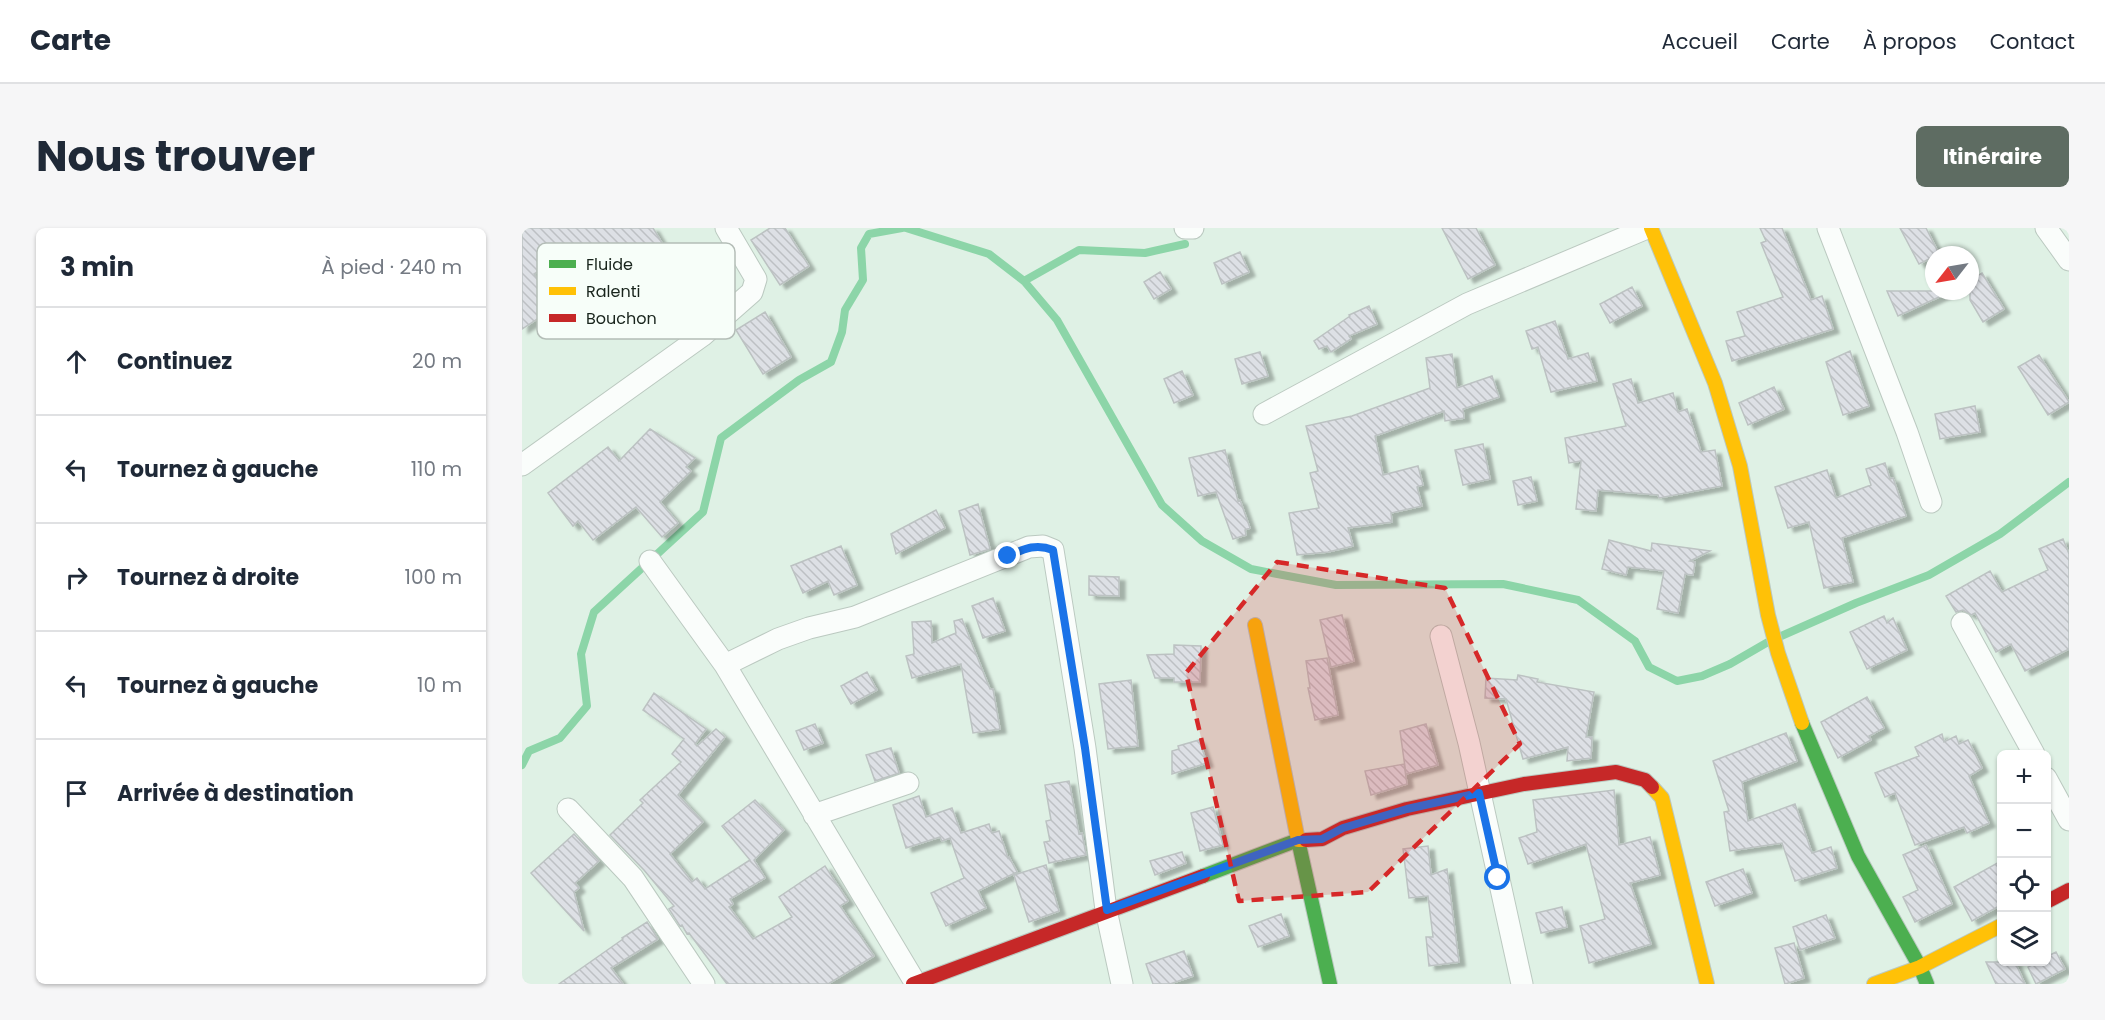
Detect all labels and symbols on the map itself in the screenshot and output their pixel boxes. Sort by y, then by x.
legend [537,243,735,339]
north arrow [1925,246,1979,300]
text: Fluide [586,253,633,276]
text: Ralenti [586,280,640,303]
text: Bouchon [586,307,657,330]
route end [994,542,1020,568]
route start [1484,864,1510,890]

